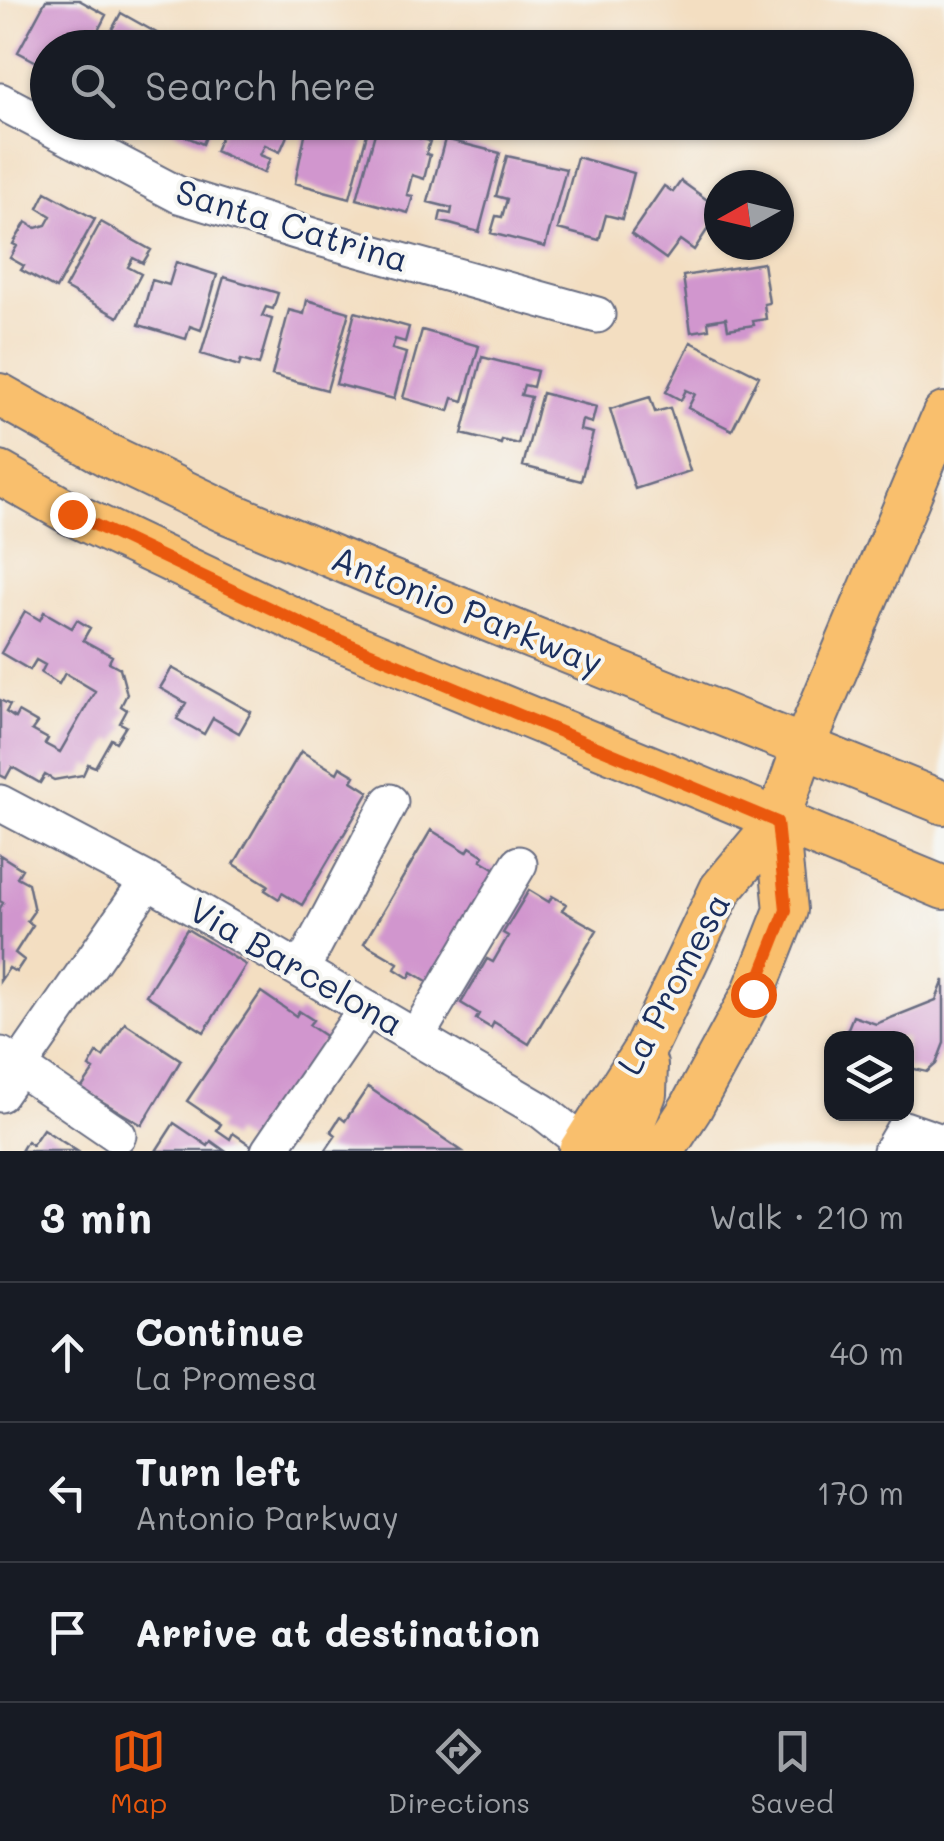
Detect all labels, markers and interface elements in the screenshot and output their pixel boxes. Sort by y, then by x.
search box [30,30,914,140]
icon: search [65,58,120,113]
text: Search here [145,60,376,110]
street label: Santa Catrina [171,167,415,281]
north arrow [704,170,794,260]
route end [50,492,96,538]
street label: Antonio Parkway [325,534,610,684]
street label: La Promesa [605,884,739,1082]
street label: Via Barcelona [181,885,413,1045]
route start [731,972,777,1018]
map controls [824,1031,914,1121]
button: layers [824,1031,914,1121]
text: 3 min [40,1189,152,1244]
text: Walk · 210 m [709,1195,904,1237]
text: Continue [135,1306,304,1356]
icon: ahead [40,1325,95,1380]
text: 40 m [830,1331,904,1373]
text: La Promesa [135,1356,317,1398]
text: Turn left [135,1446,301,1496]
icon: left [40,1465,95,1520]
text: 170 m [816,1471,904,1513]
text: Antonio Parkway [135,1496,399,1538]
icon: arrive [40,1605,95,1660]
text: Arrive at destination [135,1607,540,1657]
tab: Map [110,1724,167,1820]
tab: Directions [388,1724,530,1820]
tab: Saved [751,1724,834,1820]

